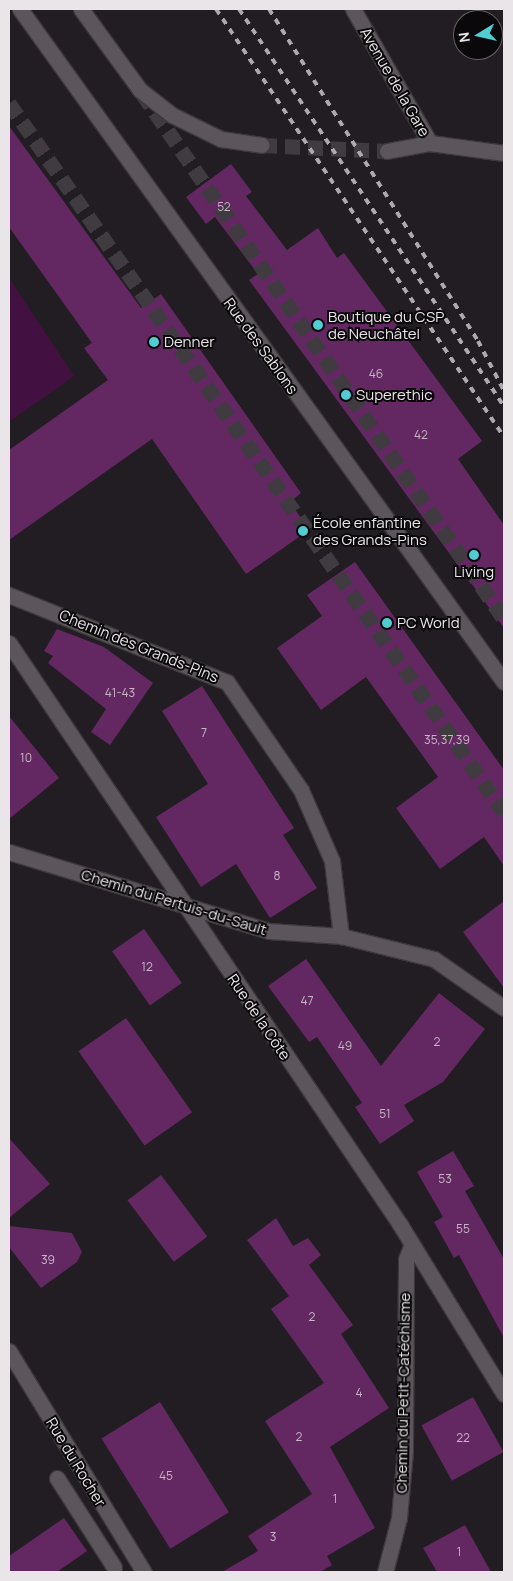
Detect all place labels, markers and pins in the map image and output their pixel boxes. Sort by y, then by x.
place label: Boutique du CSP de Neuchâtel [328,307,444,342]
marker: Boutique du CSP de Neuchâtel [312,319,324,331]
place label: Denner [164,333,215,351]
marker: Denner [148,336,160,348]
place label: Superethic [356,386,433,404]
marker: Superethic [340,389,352,401]
place label: École enfantine des Grands-Pins [313,513,427,548]
marker: École enfantine des Grands-Pins [297,525,309,537]
marker: Living [468,549,480,561]
place label: Living [454,563,494,581]
place label: PC World [397,614,460,632]
marker: PC World [381,617,393,629]

